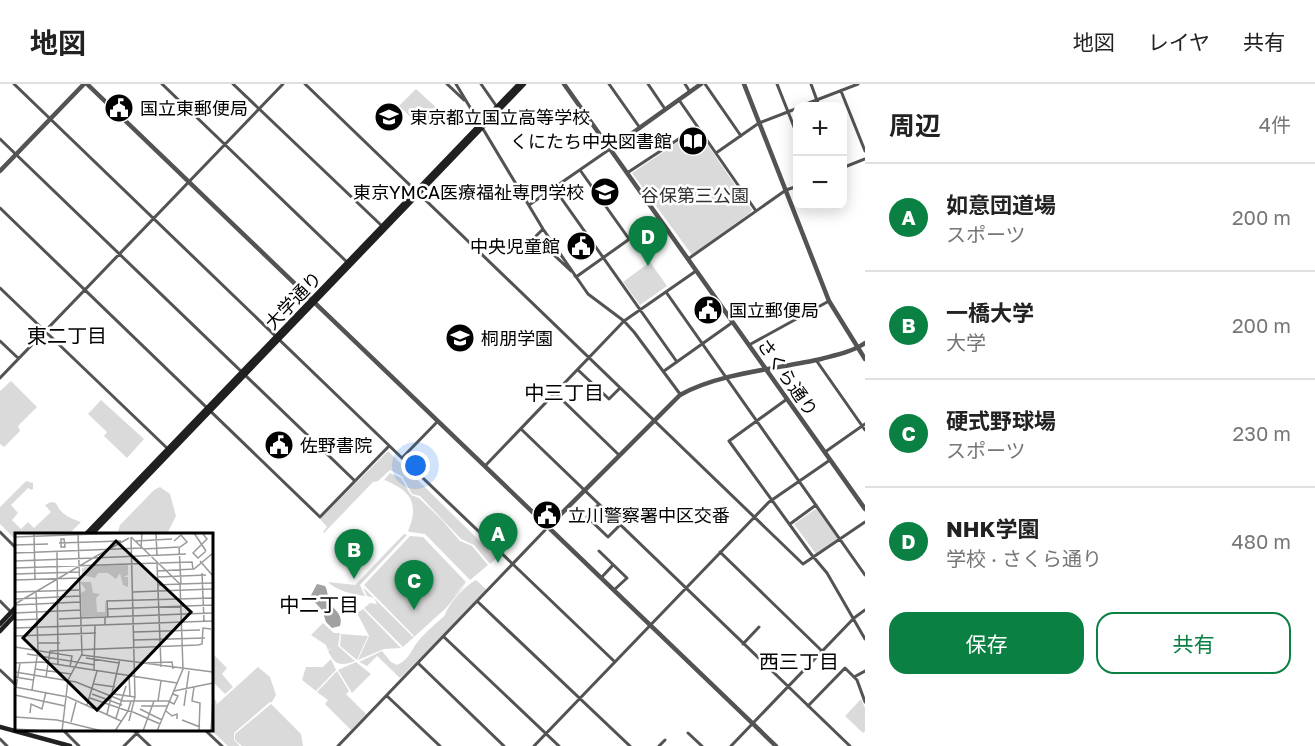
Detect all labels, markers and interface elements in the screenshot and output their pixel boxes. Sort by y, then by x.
text: 地図 [30,26,86,59]
text: 地図 [1073,29,1115,55]
text: レイヤ [1148,29,1210,55]
text: 共有 [1243,29,1285,55]
public building icon: 国立東郵便局 [103,92,135,124]
place label: 国立東郵便局 [140,97,248,119]
school or university icon: 東京都立国立高等学校 [373,101,405,133]
map controls [793,102,847,210]
button: + [793,102,847,156]
place label: 東京都立国立高等学校 [410,106,590,128]
text: 周辺 [889,110,941,141]
text: 4件 [1259,112,1291,136]
library icon: くにたち中央図書館 [677,125,709,157]
place label: くにたち中央図書館 [510,130,672,152]
button: − [793,156,847,210]
school or university icon: 東京YMCA医療福祉専門学校 [589,176,621,208]
place label: 東京YMCA医療福祉専門学校 [353,181,584,203]
park label: 谷保第三公園 [641,184,749,206]
text: 如意団道場 [946,191,1056,218]
text: A [901,205,916,229]
text: 200 m [1232,205,1291,229]
pin: D [628,216,668,266]
text: スポーツ [946,222,1026,246]
public building icon: 中央児童館 [565,230,597,262]
place label: 中央児童館 [470,235,560,257]
street label: 大学通り [260,266,326,334]
public building icon: 国立郵便局 [692,294,724,326]
place label: 国立郵便局 [729,299,819,321]
text: 一橋大学 [946,299,1034,326]
text: B [901,313,916,337]
text: 200 m [1232,313,1291,337]
school or university icon: 桐朋学園 [444,322,476,354]
district label: 東二丁目 [27,323,107,347]
place label: 桐朋学園 [481,327,553,349]
text: 大学 [946,330,986,354]
street label: さくら通り [753,334,823,420]
district label: 中三丁目 [524,380,604,404]
text: 硬式野球場 [946,407,1056,434]
text: C [901,421,916,445]
text: 230 m [1233,421,1291,445]
public building icon: 佐野書院 [263,429,295,461]
place label: 佐野書院 [300,434,372,456]
text: スポーツ [946,438,1026,462]
your location [401,451,430,480]
public building icon: 立川警察署中区交番 [531,499,563,531]
place label: 立川警察署中区交番 [568,504,730,526]
pin: A [478,514,518,563]
text: NHK学園 [946,515,1039,542]
text: D [901,529,916,553]
text: 480 m [1232,529,1291,553]
pin: B [334,530,374,579]
inset map [15,533,213,731]
text: 学校 · さくら通り [946,546,1102,570]
pin: C [394,560,434,610]
district label: 中二丁目 [279,592,359,616]
button: 保存 [889,612,1084,674]
button: 共有 [1096,612,1291,674]
district label: 西三丁目 [759,649,839,673]

